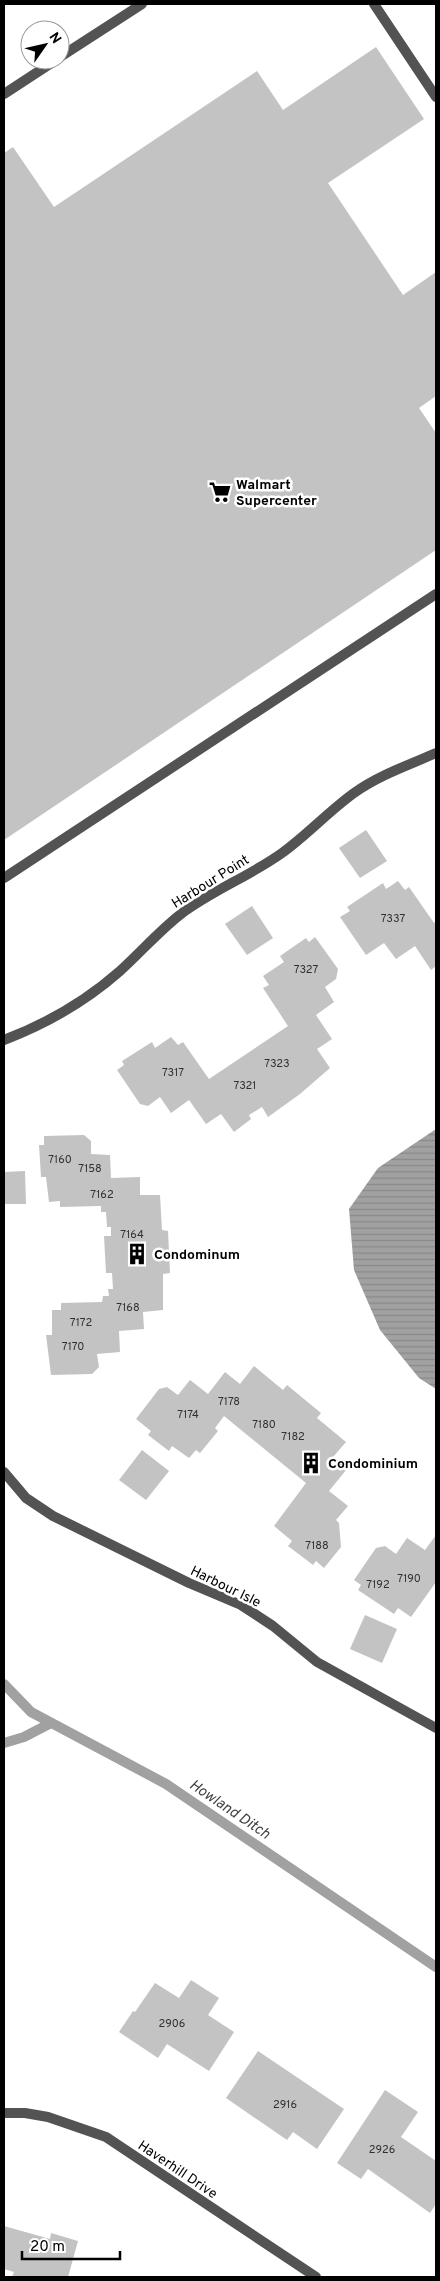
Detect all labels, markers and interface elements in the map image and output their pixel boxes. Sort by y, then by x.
north arrow [20,20,70,70]
text: N [45,30,64,47]
place label: Walmart Supercenter [236,477,317,510]
supermarket icon: Walmart Supercenter [207,479,233,505]
street label: Harbour Point [169,852,253,913]
house number: 7337 [381,912,405,926]
house number: 7327 [294,963,318,977]
house number: 7323 [264,1057,290,1071]
house number: 7317 [162,1066,184,1080]
house number: 7321 [234,1079,256,1093]
house number: 7160 [48,1153,72,1167]
house number: 7158 [78,1162,102,1176]
house number: 7162 [90,1188,114,1202]
house number: 7164 [120,1228,144,1242]
building icon: Condominum [124,1241,150,1267]
place label: Condominum [154,1247,240,1264]
house number: 7168 [116,1301,140,1315]
house number: 7172 [70,1316,92,1330]
house number: 7170 [62,1340,84,1354]
house number: 7178 [218,1395,240,1409]
house number: 7174 [177,1408,199,1422]
house number: 7180 [252,1418,276,1432]
house number: 7182 [281,1430,305,1444]
building icon: Condominium [298,1450,324,1476]
place label: Condominium [328,1456,418,1473]
house number: 7188 [305,1539,329,1553]
street label: Harbour Isle [187,1563,263,1612]
house number: 7190 [397,1572,421,1586]
house number: 7192 [366,1578,390,1592]
water label: Howland Ditch [185,1776,273,1844]
house number: 2906 [159,2017,185,2031]
house number: 2916 [273,2098,297,2112]
street label: Haverhill Drive [134,2137,220,2203]
house number: 2926 [369,2143,395,2157]
scale bar [22,2228,120,2260]
text: 20 m [30,2238,65,2257]

